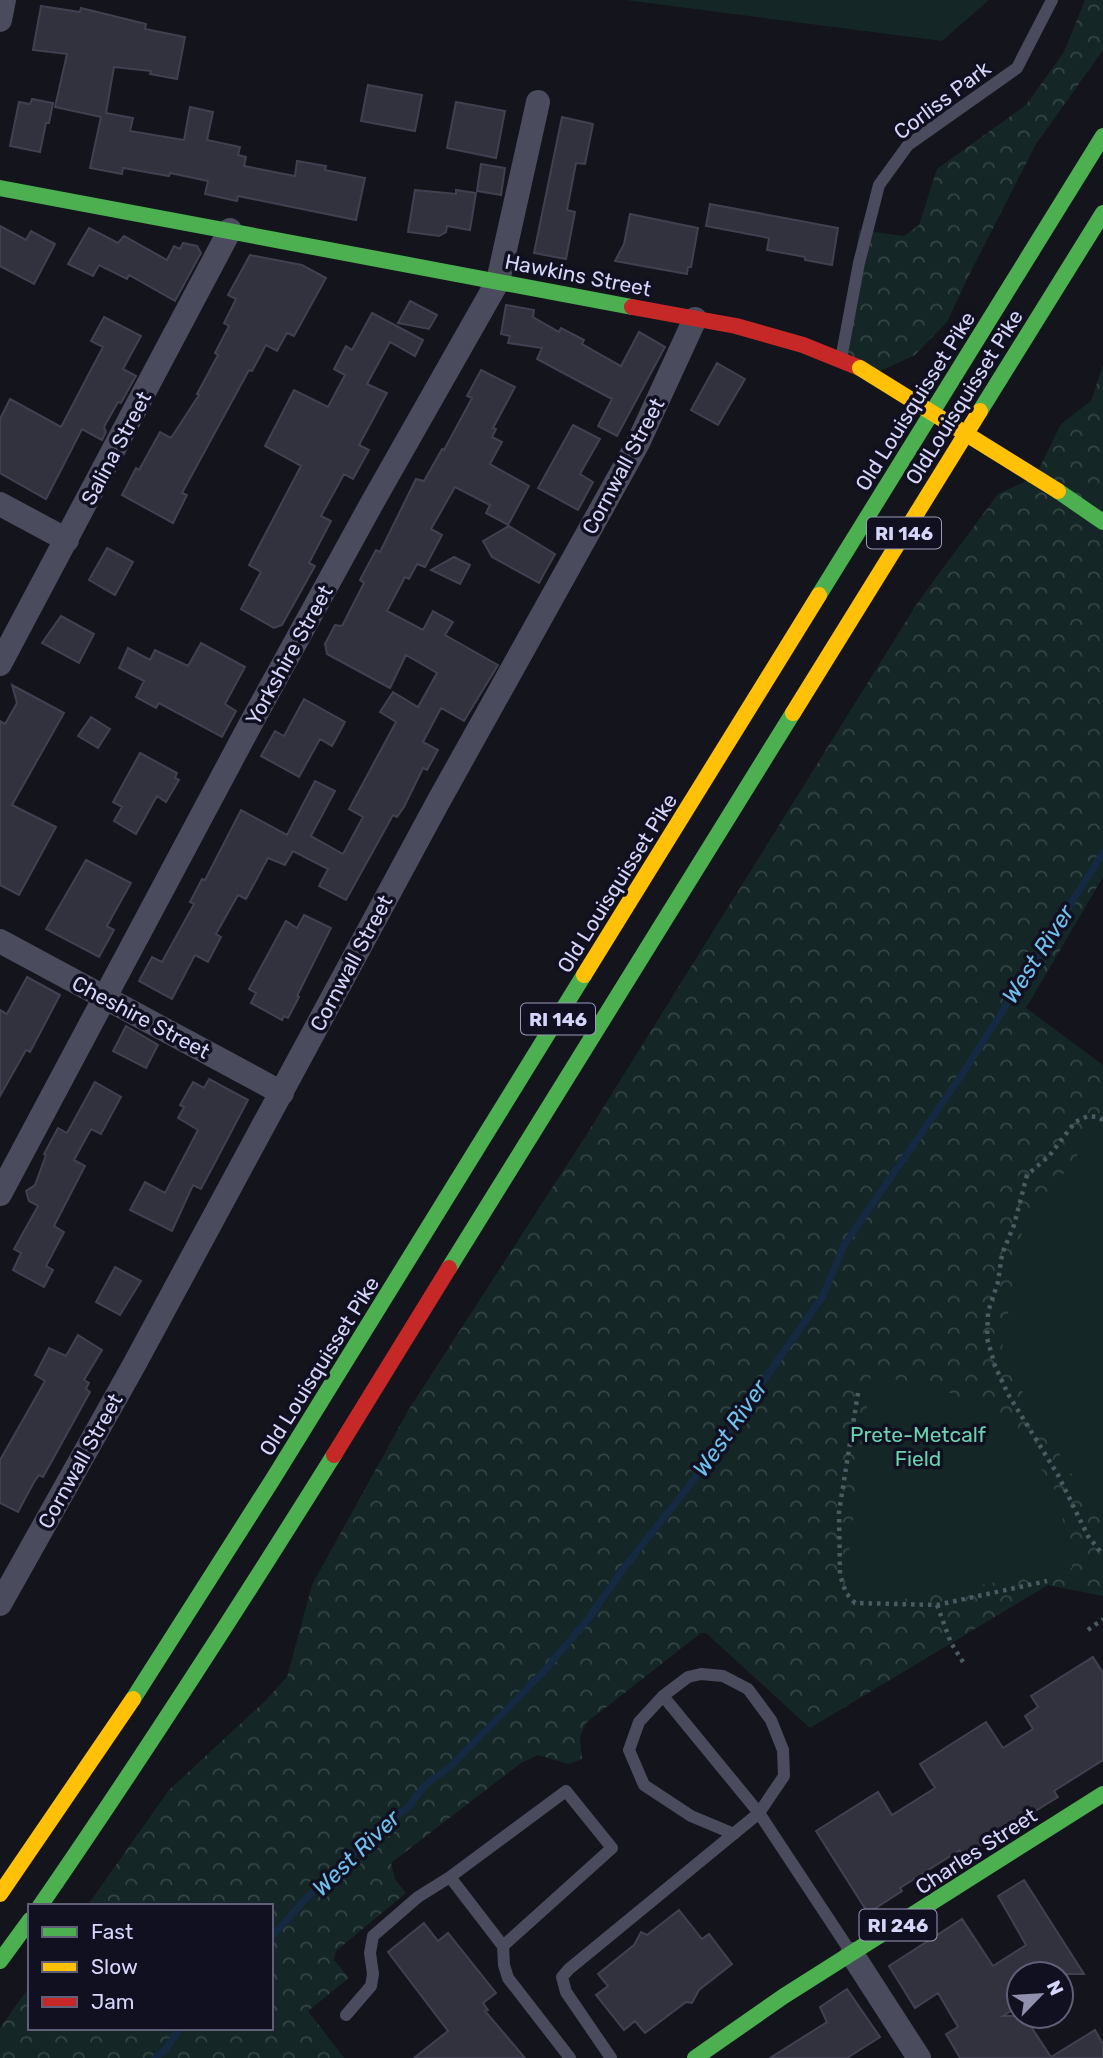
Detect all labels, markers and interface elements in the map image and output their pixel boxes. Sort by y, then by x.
street label: Corliss Park [889,55,995,144]
street label: Hawkins Street [503,249,653,301]
street label: OldLouisquisset Pike [900,305,1028,489]
street label: Old Louisquisset Pike [850,307,980,495]
street label: Salina Street [76,387,156,509]
street label: Cornwall Street [577,394,669,538]
road number: RI 146 [867,518,941,548]
street label: Yorkshire Street [240,581,338,729]
street label: Old Louisquisset Pike [552,789,682,977]
street label: Cornwall Street [305,891,397,1035]
water label: West River [996,899,1081,1008]
street label: Cheshire Street [68,970,214,1064]
road number: RI 146 [521,1004,595,1035]
street label: Old Louisquisset Pike [254,1272,384,1460]
water label: West River [687,1373,774,1482]
street label: Cornwall Street [33,1389,127,1533]
park label: Prete-Metcalf Field [850,1422,986,1471]
street label: Charles Street [911,1802,1041,1900]
water label: West River [306,1803,407,1902]
legend [28,1904,273,2030]
road number: RI 246 [860,1910,936,1940]
text: Fast [91,1919,133,1944]
text: Slow [91,1954,138,1979]
north arrow [1005,1960,1075,2030]
text: N [1042,1977,1068,1999]
text: Jam [91,1989,135,2014]

